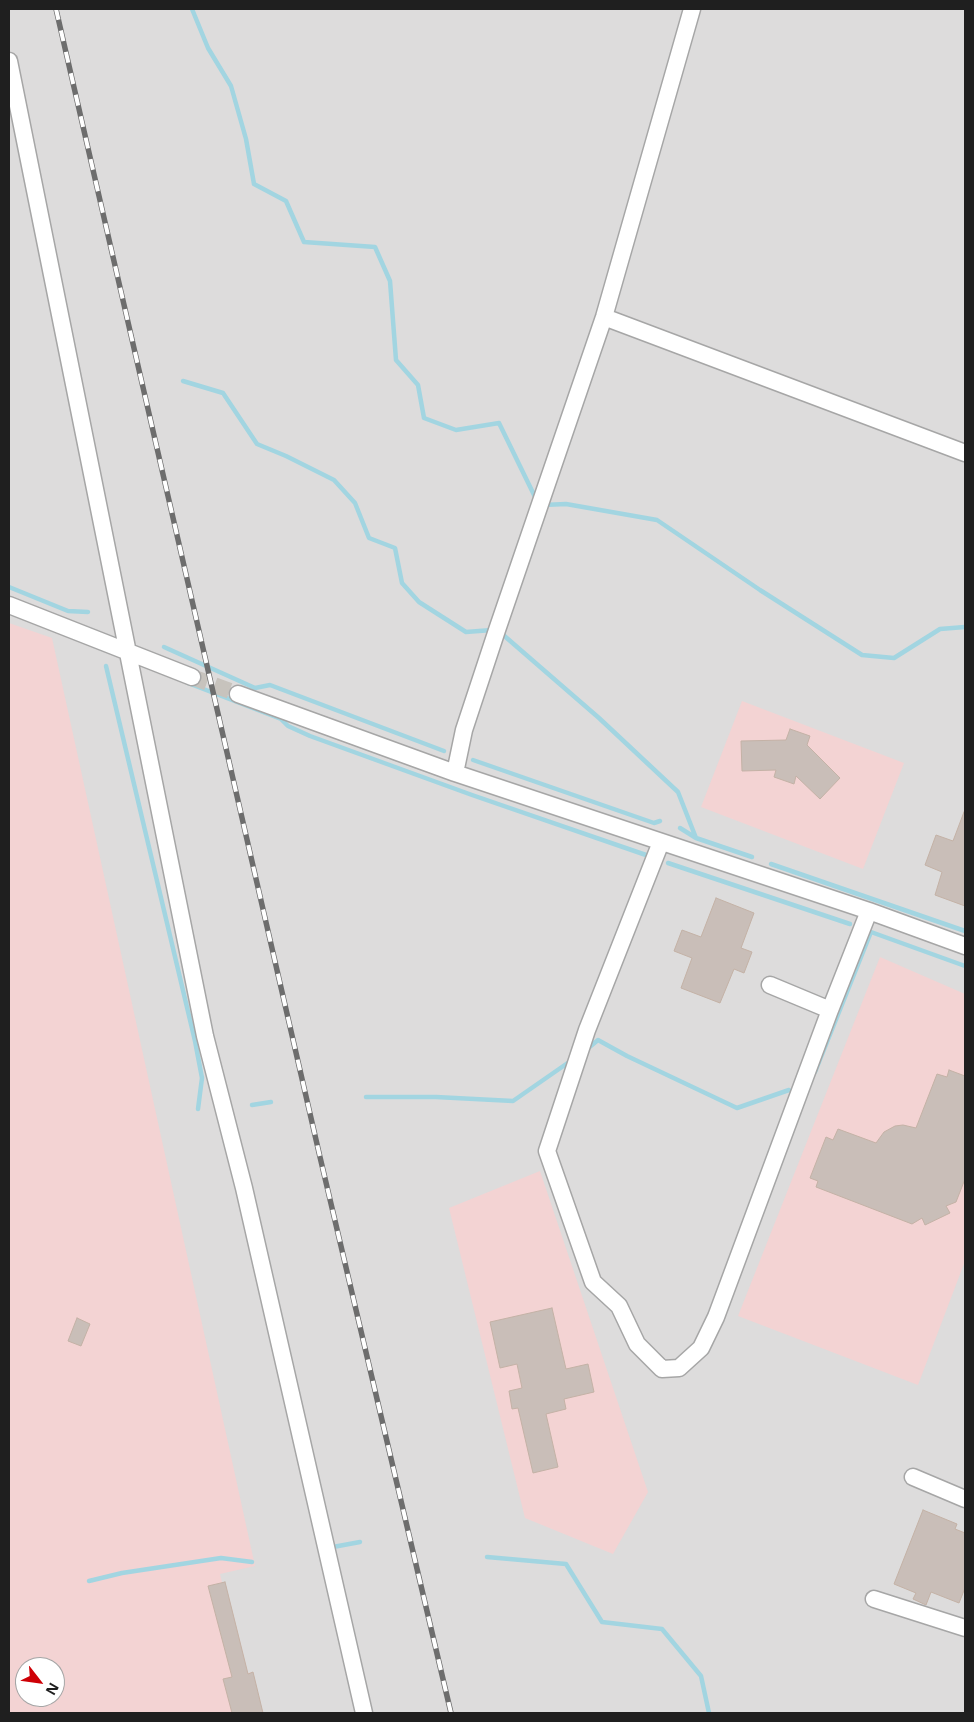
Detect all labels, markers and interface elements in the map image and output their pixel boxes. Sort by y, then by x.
north arrow [15,1657,65,1707]
text: N [41,1680,64,1699]

